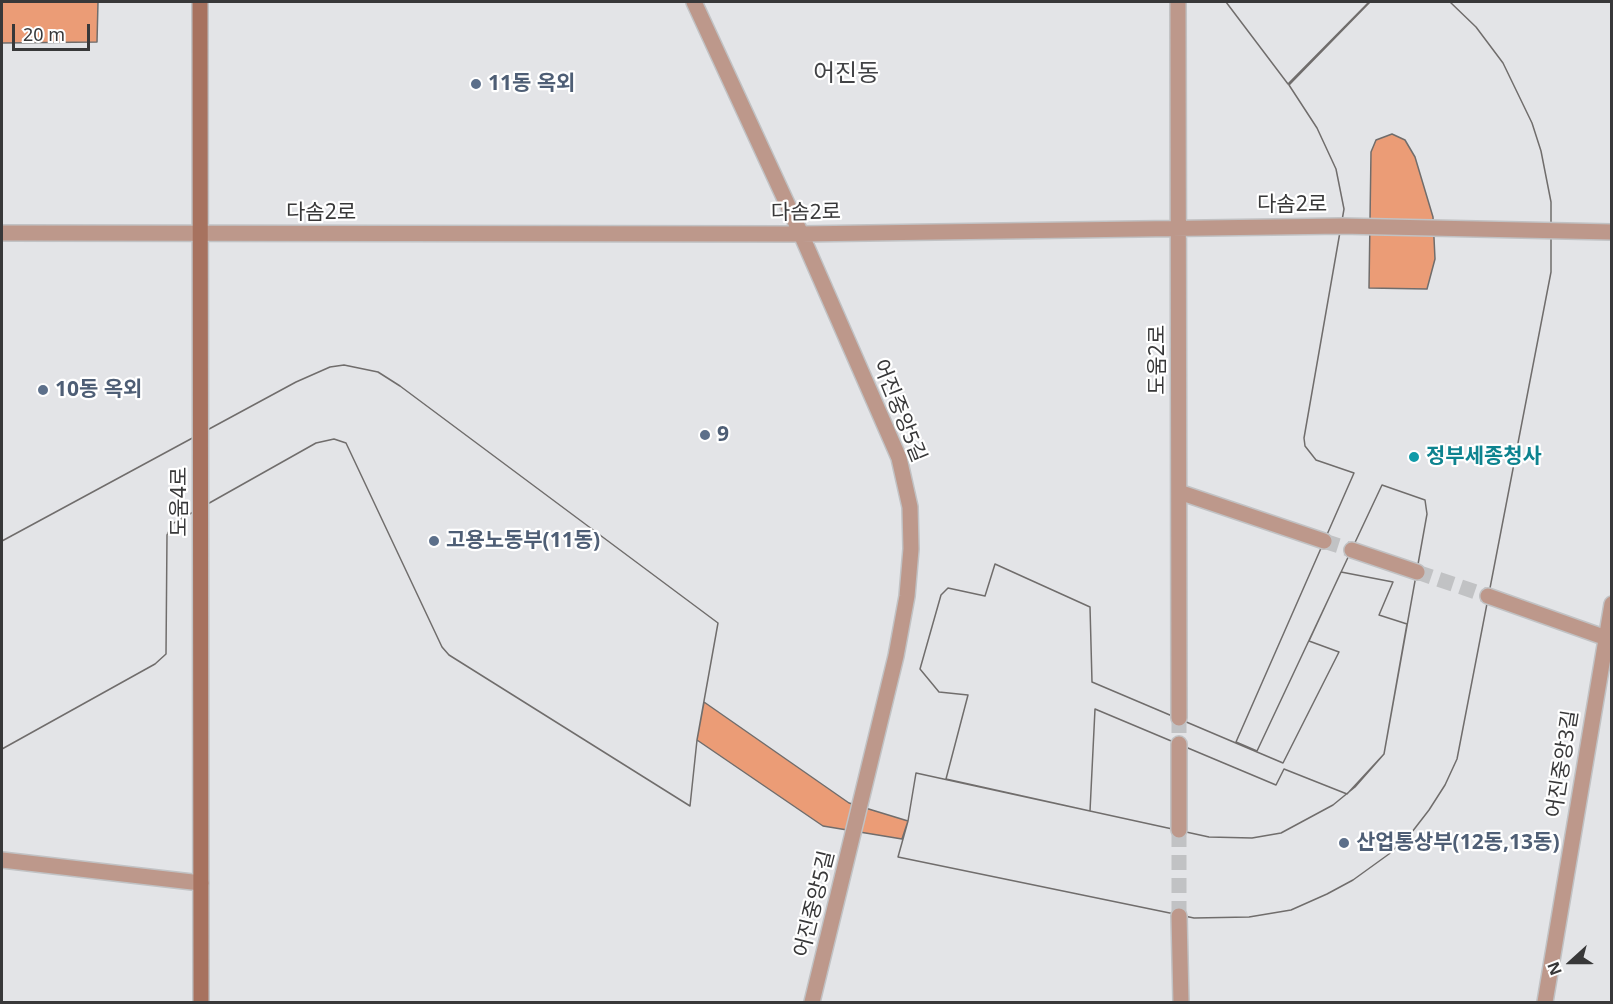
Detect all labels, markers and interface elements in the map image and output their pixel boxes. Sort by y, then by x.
scale bar [15,12,93,50]
text: 20 m [23,22,65,46]
district label: 어진동 [813,60,879,88]
place label: 11동 옥외 [488,71,575,97]
marker: 11동 옥외 [469,77,483,91]
street label: 다솜2로 [1257,192,1327,218]
street label: 다솜2로 [286,200,356,226]
street label: 다솜2로 [771,200,841,226]
street label: 도움2로 [1145,325,1171,395]
street label: 어진중앙5길 [867,356,931,466]
place label: 10동 옥외 [55,377,142,403]
marker: 10동 옥외 [36,383,50,397]
place label: 9 [717,422,729,448]
marker: 9 [698,428,712,442]
place label: 정부세종청사 [1426,444,1542,470]
marker: 정부세종청사 [1407,450,1421,464]
street label: 도움4로 [167,467,193,537]
place label: 고용노동부(11동) [446,528,600,554]
marker: 고용노동부(11동) [427,534,441,548]
street label: 어진중앙3길 [1542,708,1584,820]
place label: 산업통상부(12동,13동) [1356,830,1560,856]
marker: 산업통상부(12동,13동) [1337,836,1351,850]
street label: 어진중앙5길 [790,848,840,960]
north arrow [1541,932,1601,992]
text: N [1542,958,1567,978]

